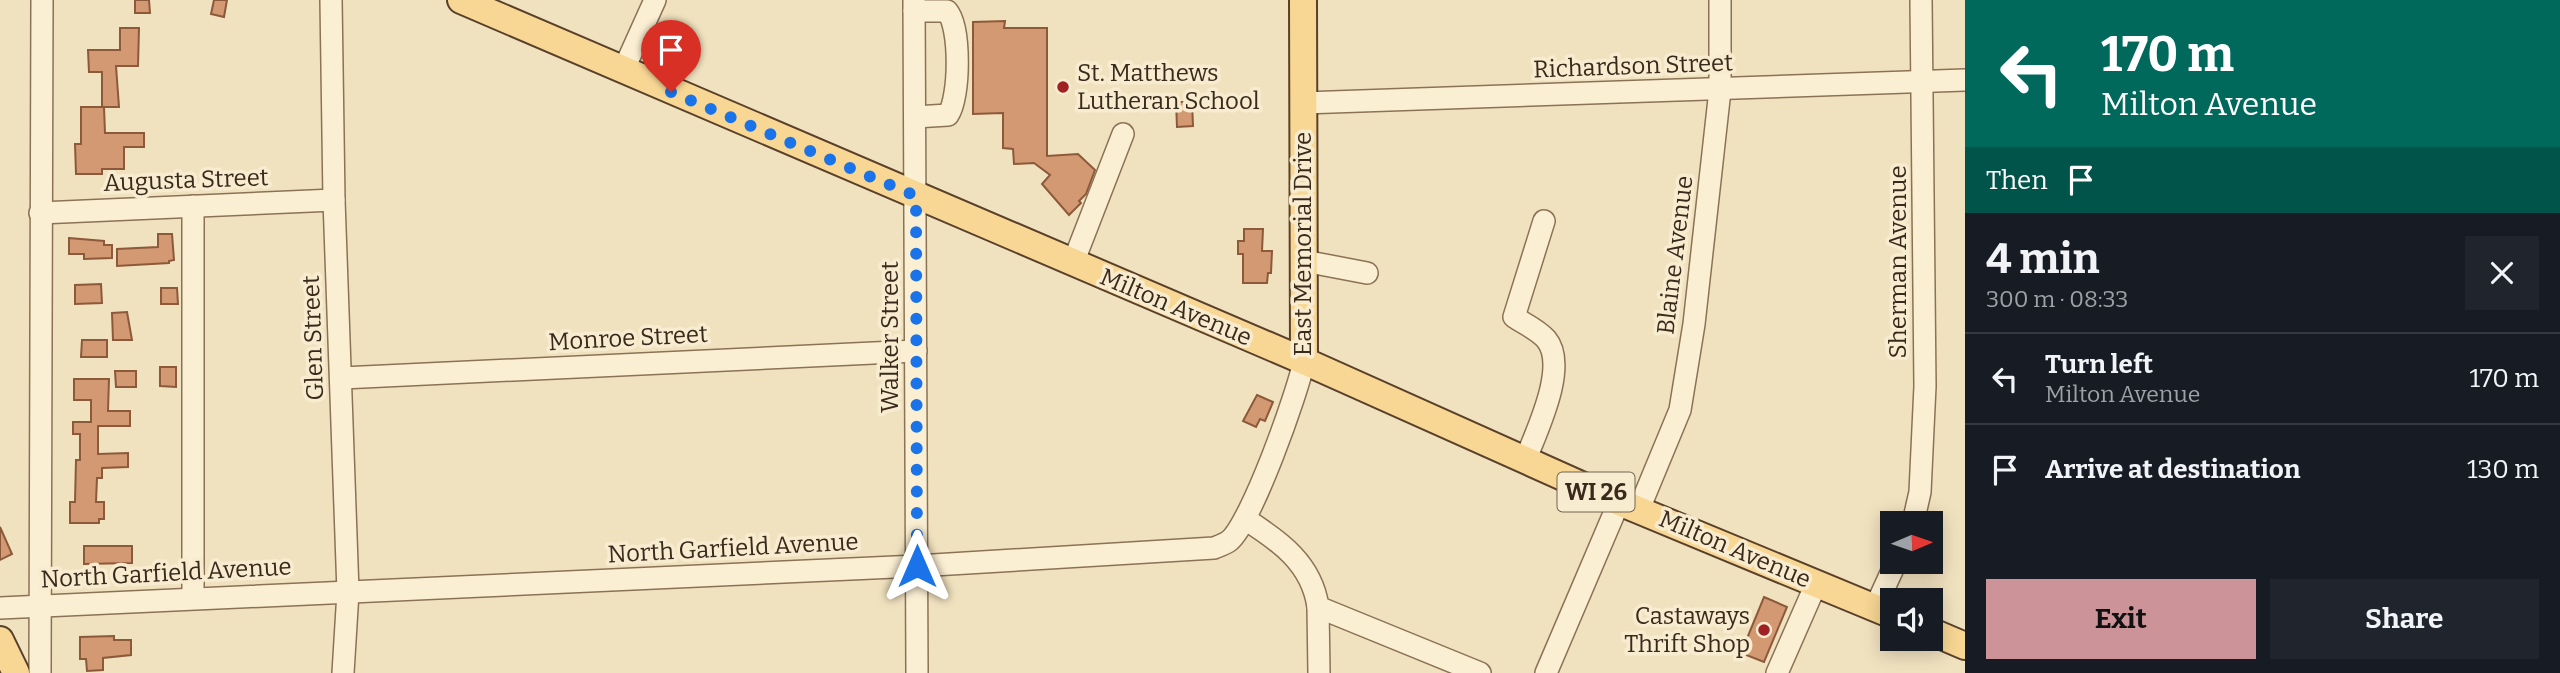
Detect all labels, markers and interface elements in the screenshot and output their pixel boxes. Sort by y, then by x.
pin [641,20,701,92]
text: 170 m [2101,25,2234,84]
icon: left [1986,28,2077,119]
icon: arrive [652,31,690,69]
street label: Richardson Street [1533,49,1734,83]
place label: St. Matthews Lutheran School [1077,59,1260,115]
marker: St. Matthews Lutheran School [1055,79,1071,95]
text: Milton Avenue [2101,85,2317,123]
street label: East Memorial Drive [1289,132,1317,356]
icon: arrive [2062,161,2100,199]
street label: Augusta Street [103,163,269,197]
street label: Sherman Avenue [1884,165,1912,359]
text: Then [1986,165,2048,196]
street label: Blaine Avenue [1651,174,1699,336]
text: 4 min [1986,234,2100,284]
button: close [2465,236,2539,310]
street label: Walker Street [876,261,904,413]
street label: Milton Avenue [1096,262,1256,352]
street label: Glen Street [297,275,329,401]
text: 300 m · 08:33 [1986,285,2128,313]
street label: Monroe Street [548,320,709,356]
text: Turn left [2045,349,2153,380]
icon: left [1986,360,2024,398]
text: 170 m [2469,363,2539,394]
text: Milton Avenue [2045,380,2200,408]
icon: arrive [1986,451,2024,489]
text: Arrive at destination [2045,454,2300,485]
text: 130 m [2467,454,2539,485]
road number: WI 26 [1558,472,1634,512]
street label: Milton Avenue [1655,504,1815,594]
north arrow [1880,511,1942,574]
map controls [1880,511,1943,651]
street label: North Garfield Avenue [607,527,859,569]
position arrow [880,529,954,603]
street label: North Garfield Avenue [40,552,292,594]
button: Exit [1986,579,2256,659]
button: Share [2270,579,2539,659]
button: sound [1880,588,1943,651]
place label: Castaways Thrift Shop [1624,602,1750,658]
marker: Castaways Thrift Shop [1756,622,1772,638]

